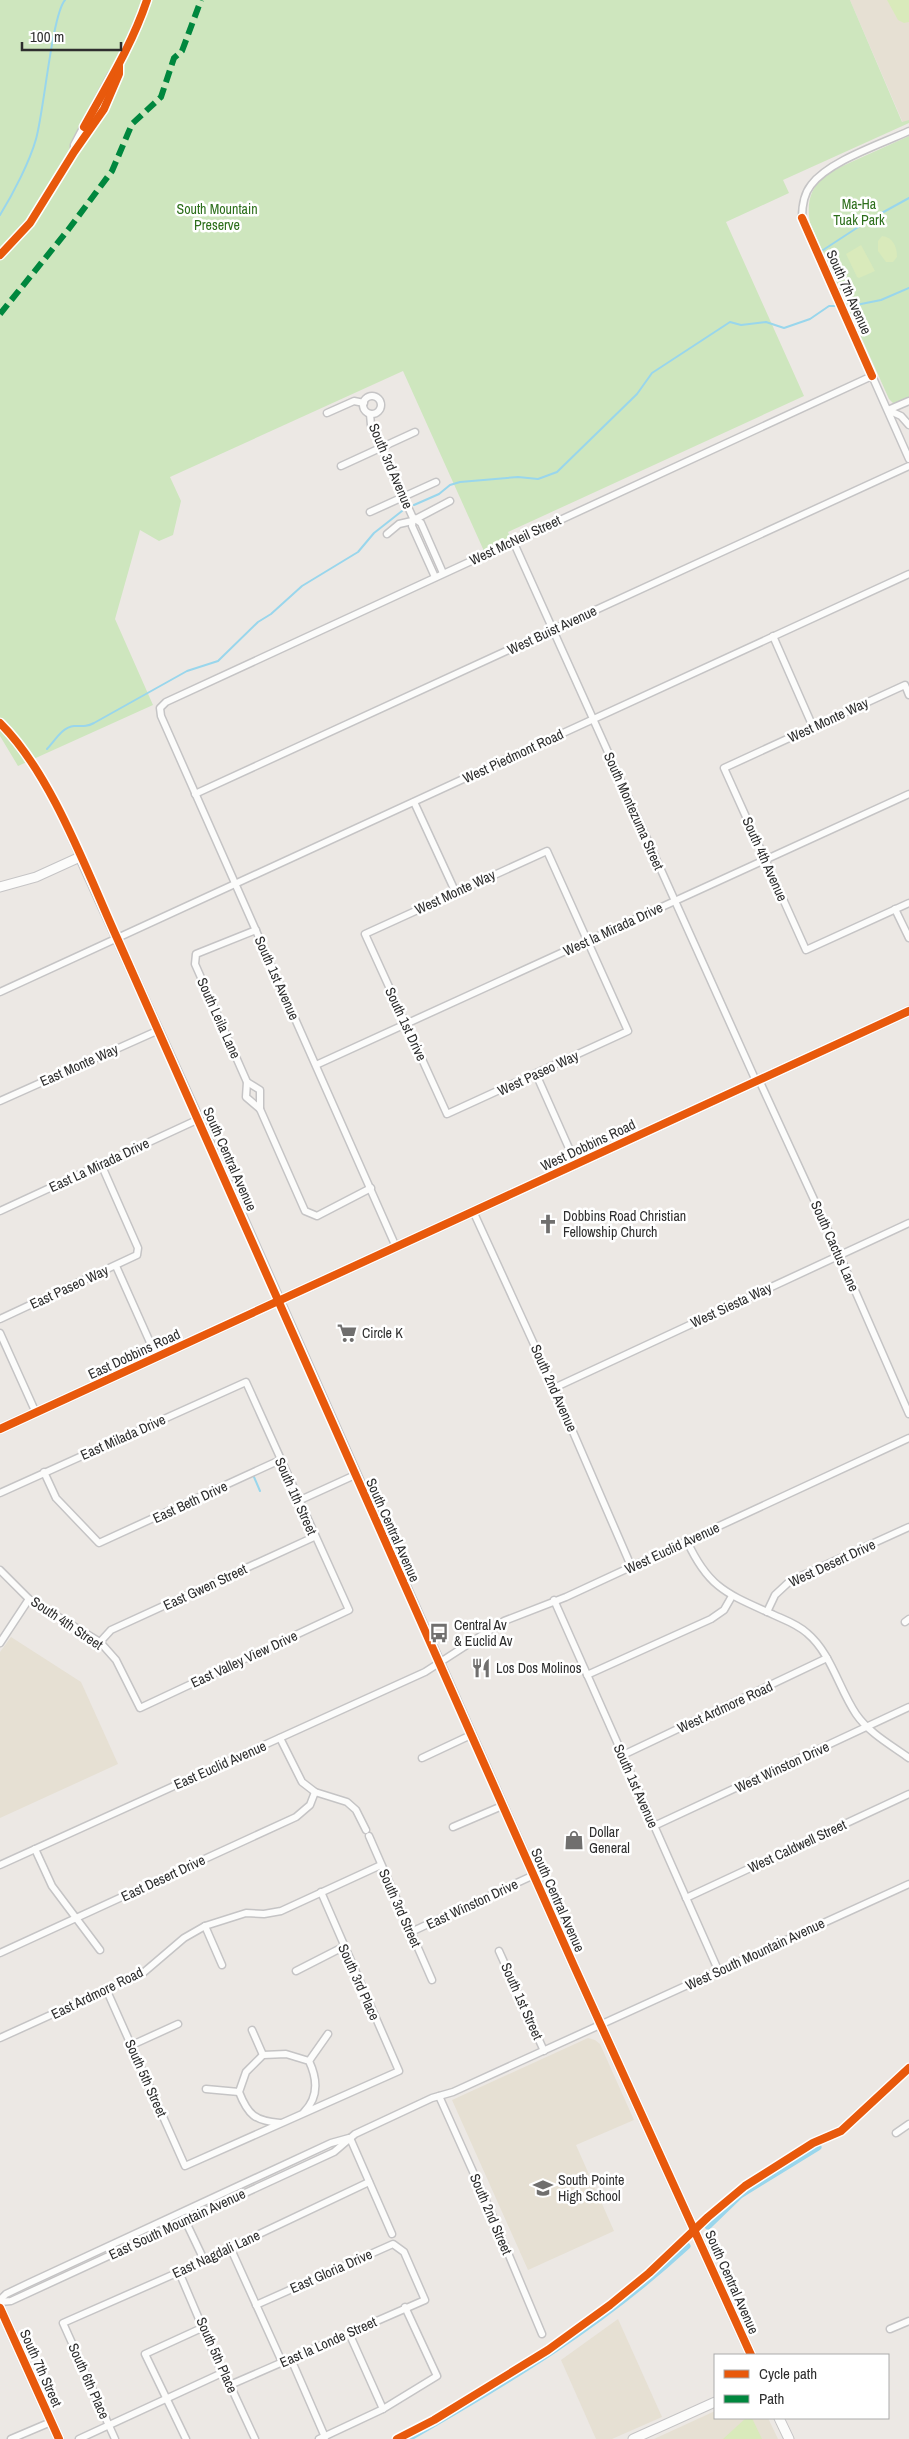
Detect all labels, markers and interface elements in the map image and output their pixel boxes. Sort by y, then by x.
scale bar [22,20,121,52]
text: 100 m [30,26,64,47]
park label: Ma-Ha Tuak Park [833,195,885,229]
park label: South Mountain Preserve [176,200,258,234]
street label: South 7th Avenue [822,247,876,337]
street label: South 3rd Avenue [365,421,417,511]
street label: West McNeil Street [466,511,564,569]
street label: West Buist Avenue [504,601,600,659]
street label: West Monte Way [785,693,871,746]
street label: West Piedmont Road [460,725,566,787]
street label: South Montezuma Street [600,749,668,873]
street label: South 4th Avenue [738,814,792,904]
street label: West Monte Way [412,865,498,918]
street label: West la Mirada Drive [560,898,666,960]
street label: South 1st Avenue [251,933,303,1023]
street label: South Leila Lane [193,975,245,1061]
street label: South 1st Drive [381,984,431,1064]
street label: East Monte Way [37,1040,121,1090]
street label: West Paseo Way [495,1046,582,1100]
street label: South Central Avenue [199,1104,261,1214]
street label: West Dobbins Road [538,1115,638,1175]
street label: East La Mirada Drive [46,1134,152,1196]
street label: South Cactus Lane [807,1198,863,1294]
place label: Dobbins Road Christian Fellowship Church [563,1207,686,1241]
church icon: Dobbins Road Christian Fellowship Church [537,1213,559,1235]
street label: East Paseo Way [27,1261,111,1313]
street label: West Siesta Way [688,1278,775,1332]
supermarket icon: Circle K [336,1322,358,1344]
place label: Circle K [362,1324,403,1342]
street label: East Dobbins Road [85,1325,183,1383]
street label: South 2nd Avenue [527,1342,581,1434]
street label: East Milada Drive [78,1410,168,1464]
street label: South 1th Street [271,1454,321,1538]
street label: South Central Avenue [362,1475,424,1585]
street label: East Beth Drive [150,1477,230,1527]
street label: West Euclid Avenue [622,1518,722,1578]
street label: West Desert Drive [786,1535,878,1591]
street label: East Gwen Street [160,1560,250,1614]
street label: South 4th Street [28,1592,106,1654]
place label: Central Av & Euclid Av [454,1616,513,1650]
bus stop icon: Central Av & Euclid Av [428,1622,450,1644]
street label: East Valley View Drive [188,1626,300,1692]
restaurant icon: Los Dos Molinos [470,1657,492,1679]
place label: Los Dos Molinos [496,1659,582,1677]
street label: West Ardmore Road [674,1677,776,1737]
street label: East Euclid Avenue [171,1737,269,1793]
street label: West Winston Drive [732,1737,832,1797]
street label: South 1st Avenue [610,1741,662,1831]
street label: West Caldwell Street [745,1815,849,1877]
place label: Dollar General [589,1823,630,1857]
shop icon: Dollar General [563,1829,585,1851]
street label: South Central Avenue [527,1845,589,1955]
street label: East Desert Drive [118,1851,208,1905]
street label: South 3rd Street [375,1866,425,1950]
street label: East Winston Drive [423,1875,521,1933]
street label: West South Mountain Avenue [683,1914,827,1994]
street label: South 3rd Place [334,1941,384,2023]
street label: South 1st Street [497,1960,547,2042]
street label: East Ardmore Road [48,1963,146,2023]
street label: South 5th Street [121,2036,171,2120]
street label: South 2nd Street [466,2171,516,2257]
place label: South Pointe High School [558,2171,624,2205]
school or university icon: South Pointe High School [532,2177,554,2199]
street label: East South Mountain Avenue [106,2184,248,2264]
street label: East Nagdali Lane [169,2226,263,2282]
street label: South Central Avenue [701,2227,763,2337]
street label: East Gloria Drive [287,2245,375,2297]
street label: East la Londe Street [277,2313,379,2371]
street label: South 5th Place [192,2314,242,2396]
street label: South 7th Street [16,2326,66,2410]
street label: South 6th Place [64,2340,114,2422]
legend [714,2354,889,2419]
text: Cycle path [759,2363,817,2384]
text: Path [759,2388,784,2409]

